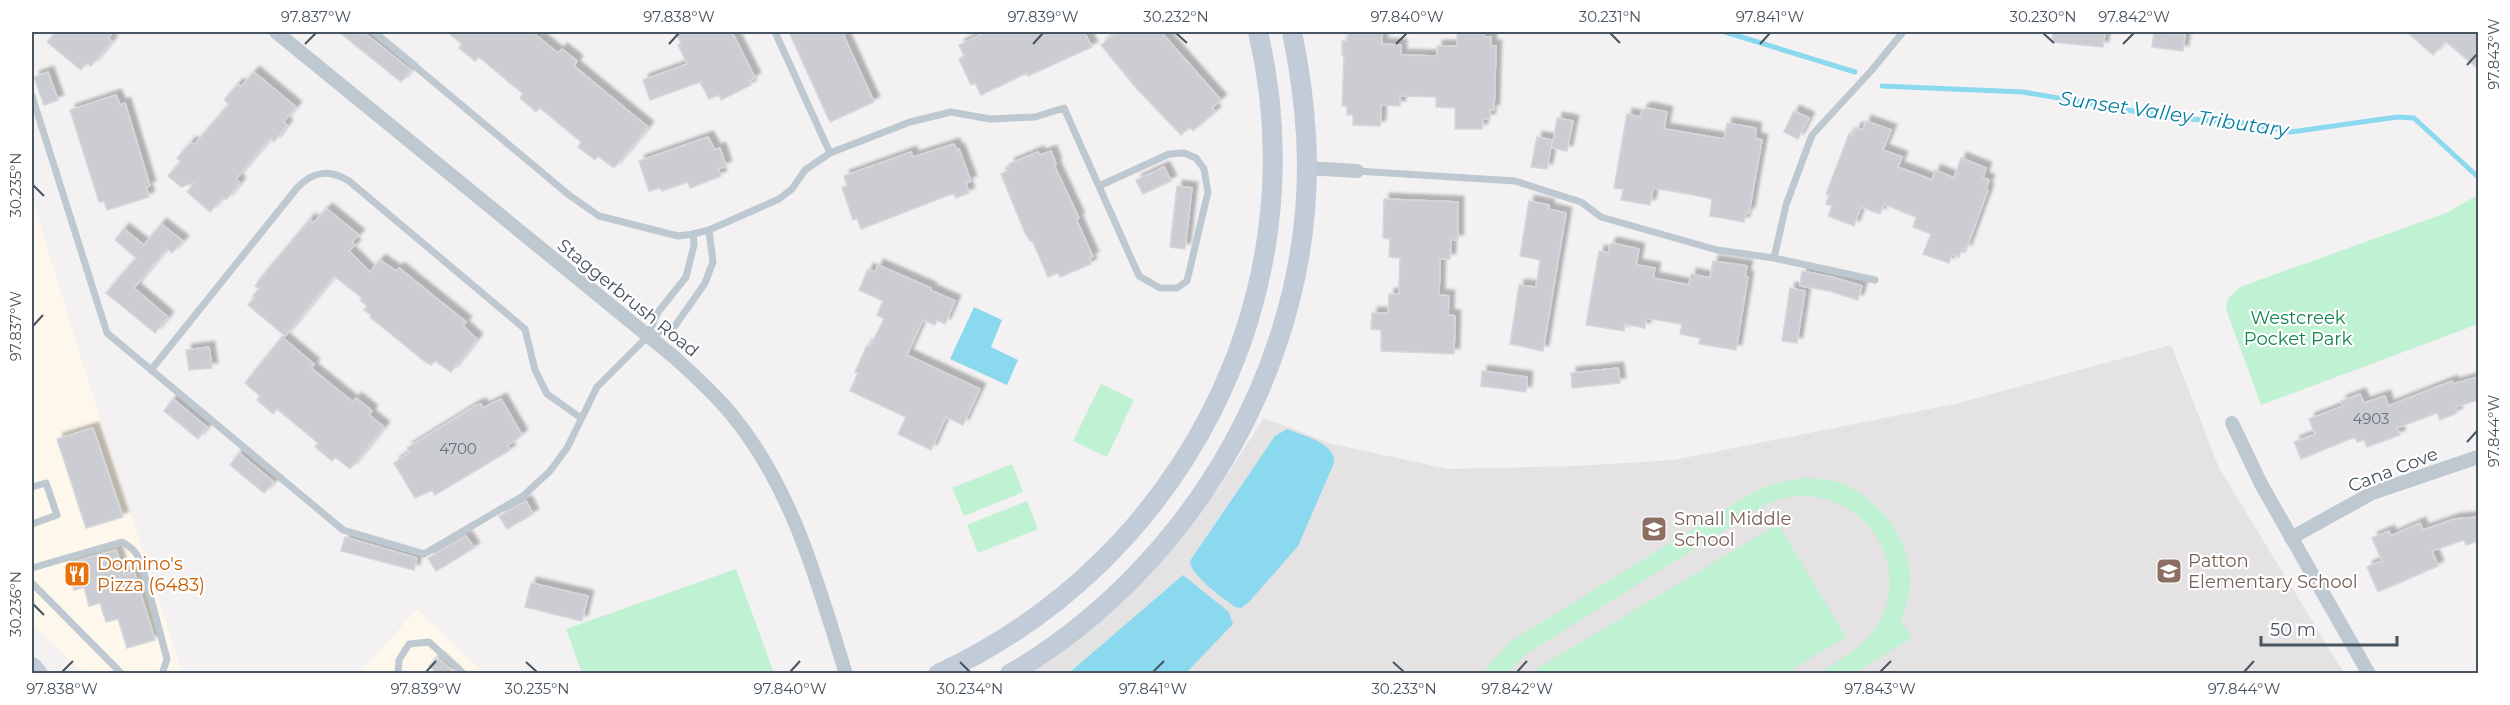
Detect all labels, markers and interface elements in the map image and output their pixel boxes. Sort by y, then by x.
text: 97.837°W [281,7,352,26]
text: 97.838°W [643,7,715,26]
text: 97.839°W [1008,7,1079,26]
text: 30.232°N [1143,7,1209,26]
text: 97.840°W [1370,7,1444,26]
text: 30.231°N [1579,7,1641,26]
text: 97.841°W [1736,7,1804,26]
text: 30.230°N [2010,7,2076,26]
text: 97.842°W [2098,7,2170,26]
text: 97.843°W [2484,18,2503,90]
water label: Sunset Valley Tributary [2058,86,2291,142]
text: 30.235°N [6,152,25,218]
street label: Staggerbrush Road [553,234,703,362]
text: 97.837°W [6,290,25,361]
park label: Westcreek Pocket Park [2244,307,2352,350]
text: 97.844°W [2484,394,2503,467]
house number: 4903 [2352,409,2390,428]
house number: 4700 [439,439,477,458]
street label: Cana Cove [2345,443,2441,497]
place label: Small Middle School [1674,508,1791,551]
school or university icon: Small Middle School [1639,514,1669,544]
place label: Patton Elementary School [2188,550,2358,593]
place label: Domino's Pizza (6483) [97,553,205,596]
school or university icon: Patton Elementary School [2154,556,2184,586]
restaurant icon: Domino's Pizza (6483) [62,559,92,589]
text: 30.236°N [6,571,25,637]
scale bar [2261,609,2398,647]
text: 50 m [2270,619,2316,641]
text: 97.838°W [26,679,98,698]
text: 97.839°W [391,679,462,698]
text: 30.235°N [504,679,570,698]
text: 97.840°W [753,679,827,698]
text: 30.234°N [937,679,1003,698]
text: 97.841°W [1119,679,1187,698]
text: 30.233°N [1371,679,1437,698]
text: 97.842°W [1481,679,1553,698]
text: 97.843°W [1844,679,1916,698]
text: 97.844°W [2208,679,2281,698]

